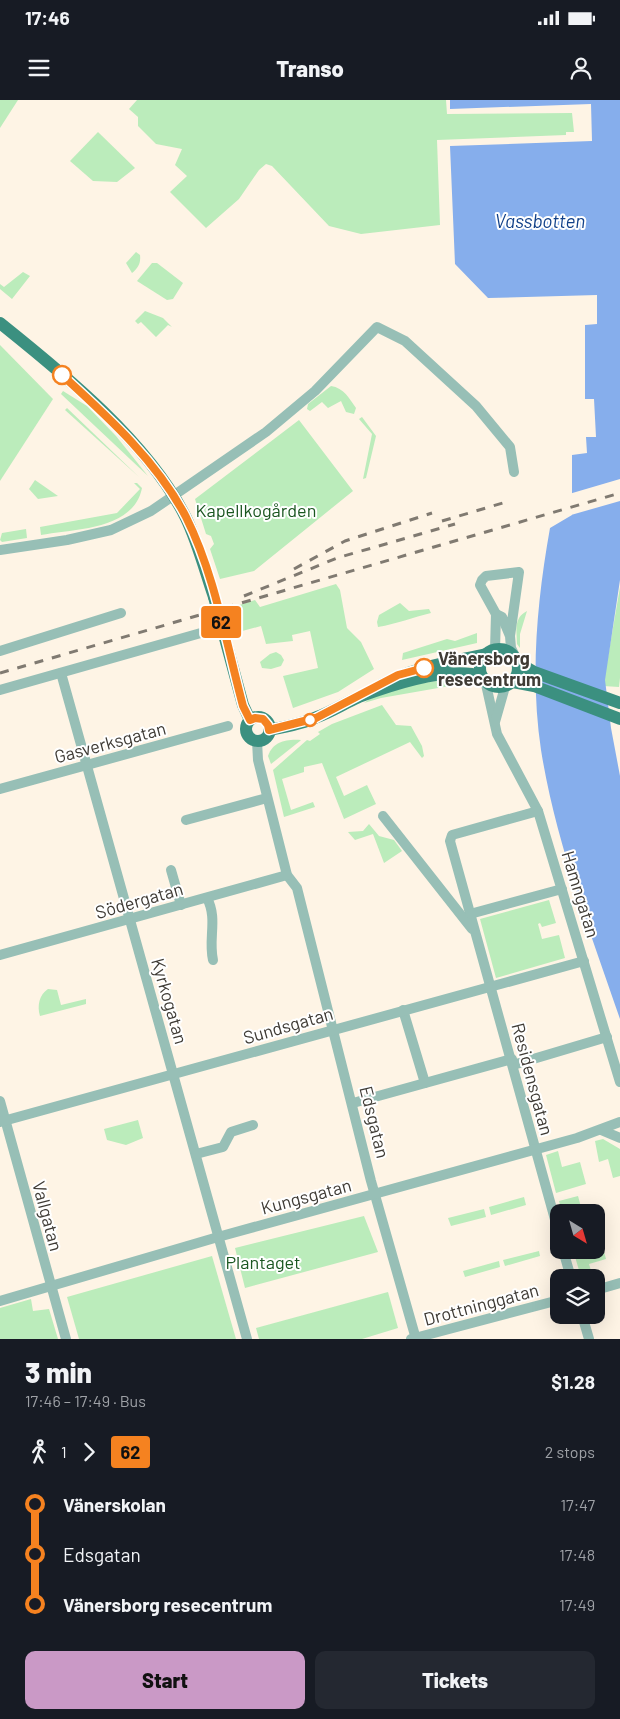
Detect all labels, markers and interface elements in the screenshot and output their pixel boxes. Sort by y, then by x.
text: 17:46 [25,6,70,29]
icon: menu [25,54,53,82]
icon: person [567,54,595,82]
text: Transo [276,55,344,81]
water label: Vassbotten [495,209,585,232]
unlabelled marker [52,365,72,385]
park label: Kapellkogården [196,499,316,521]
line badge: 62 [198,606,244,638]
text: 62 [211,611,231,633]
place label: Vänersborg resecentrum [438,647,541,690]
marker: Vänersborg resecentrum [414,658,434,678]
unlabelled marker [303,713,317,727]
street label: Gasverksgatan [52,717,168,767]
street label: Hamngatan [557,848,605,940]
street label: Södergatan [93,877,185,923]
street label: Kyrkogatan [147,956,193,1046]
street label: Sundsgatan [241,1002,335,1048]
street label: Residensgatan [507,1020,559,1138]
street label: Edsgatan [355,1084,395,1160]
street label: Kungsgatan [258,1173,354,1219]
street label: Vallgatan [28,1179,68,1253]
north arrow [550,1204,605,1259]
map controls [550,1204,605,1324]
park label: Plantaget [225,1251,301,1273]
button: layers [550,1269,605,1324]
street label: Drottninggatan [421,1278,541,1330]
text: 3 min [25,1355,92,1389]
text: $1.28 [551,1370,595,1393]
text: 17:46 – 17:49 · Bus [25,1391,146,1410]
icon: walk [25,1438,53,1466]
icon: forward [75,1438,103,1466]
text: 62 [121,1441,140,1463]
text: 1 [61,1442,67,1461]
text: 2 stops [545,1442,595,1461]
text: Vänerskolan [63,1493,166,1516]
text: 17:47 [561,1495,595,1514]
text: Edsgatan [63,1543,141,1566]
text: 17:48 [559,1545,595,1564]
text: Vänersborg resecentrum [63,1593,272,1616]
text: 17:49 [559,1595,595,1614]
button: Start [25,1651,305,1709]
button: Tickets [315,1651,595,1709]

